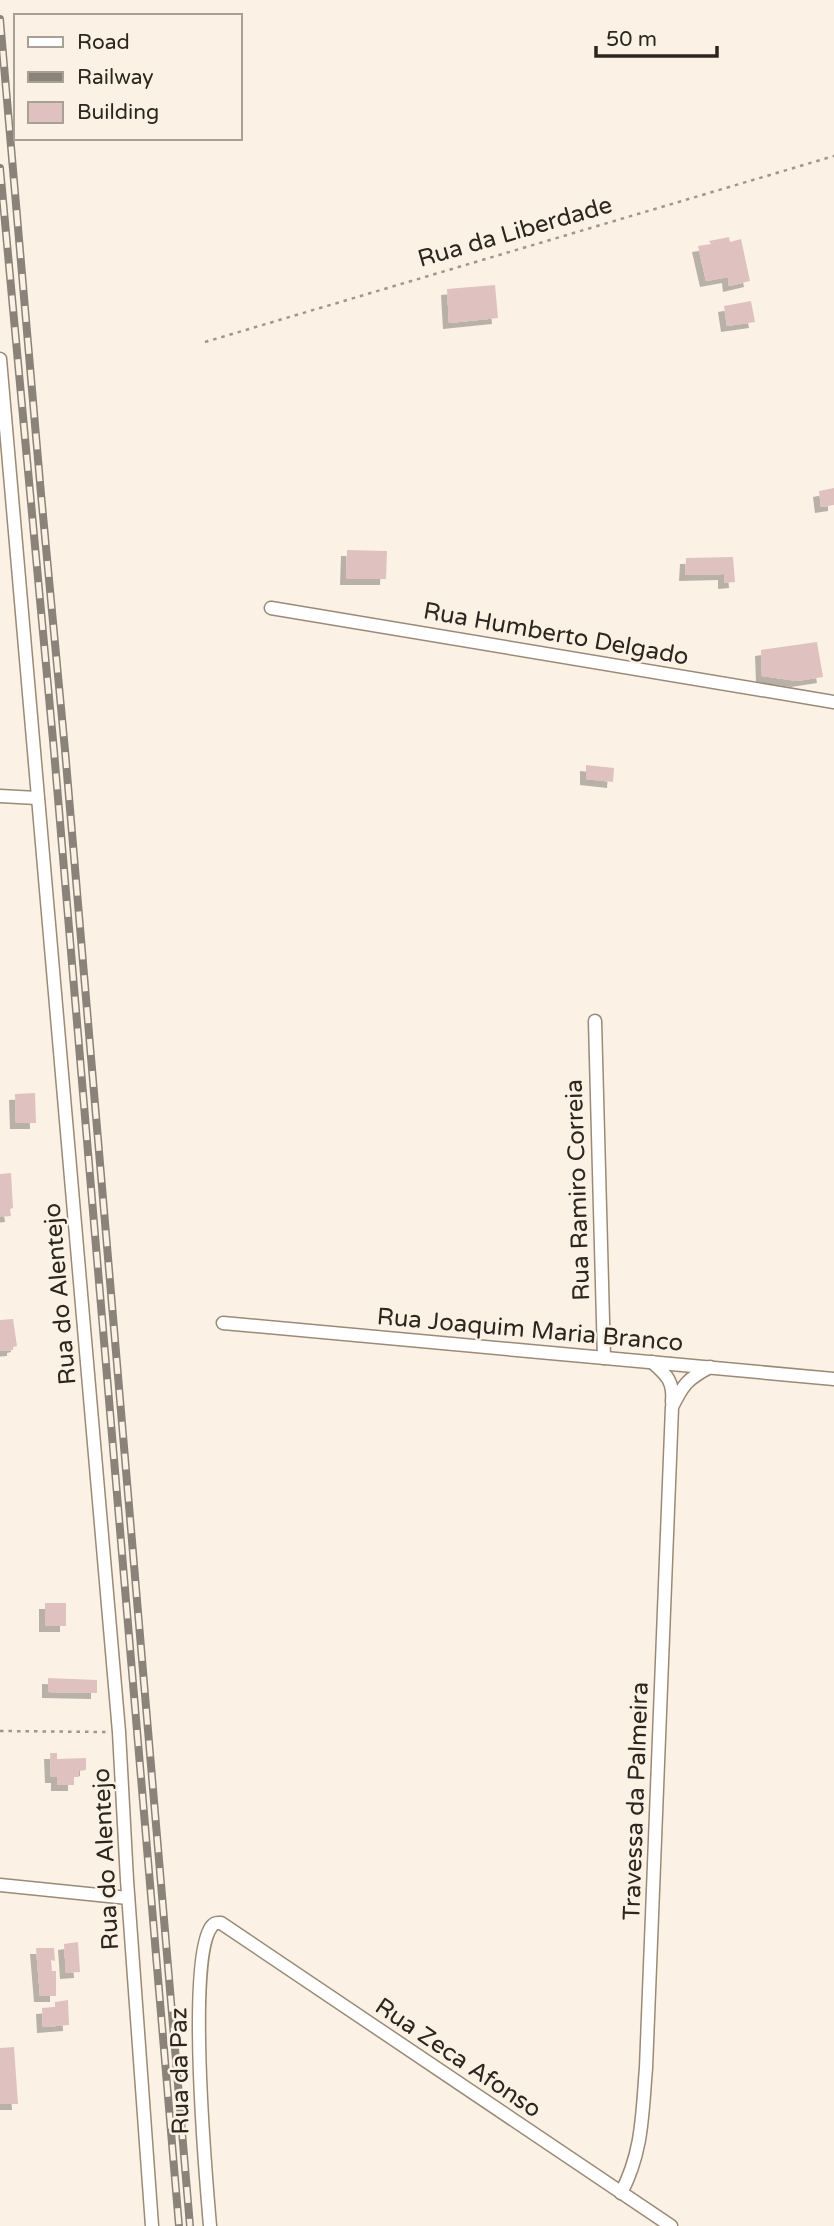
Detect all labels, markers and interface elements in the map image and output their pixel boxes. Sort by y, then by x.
legend [14,14,242,140]
scale bar [596,14,717,58]
text: 50 m [606,27,657,52]
text: Road [77,30,130,55]
text: Railway [77,65,154,90]
text: Building [77,100,159,125]
street label: Rua da Liberdade [414,190,616,274]
street label: Rua Humberto Delgado [421,596,691,672]
street label: Rua Ramiro Correia [560,1079,596,1301]
street label: Rua do Alentejo [38,1202,82,1386]
street label: Rua Joaquim Maria Branco [376,1302,684,1358]
street label: Travessa da Palmeira [617,1681,655,1921]
street label: Rua do Alentejo [87,1767,125,1951]
street label: Rua Zeca Afonso [369,1992,547,2124]
street label: Rua da Paz [164,2007,196,2135]

